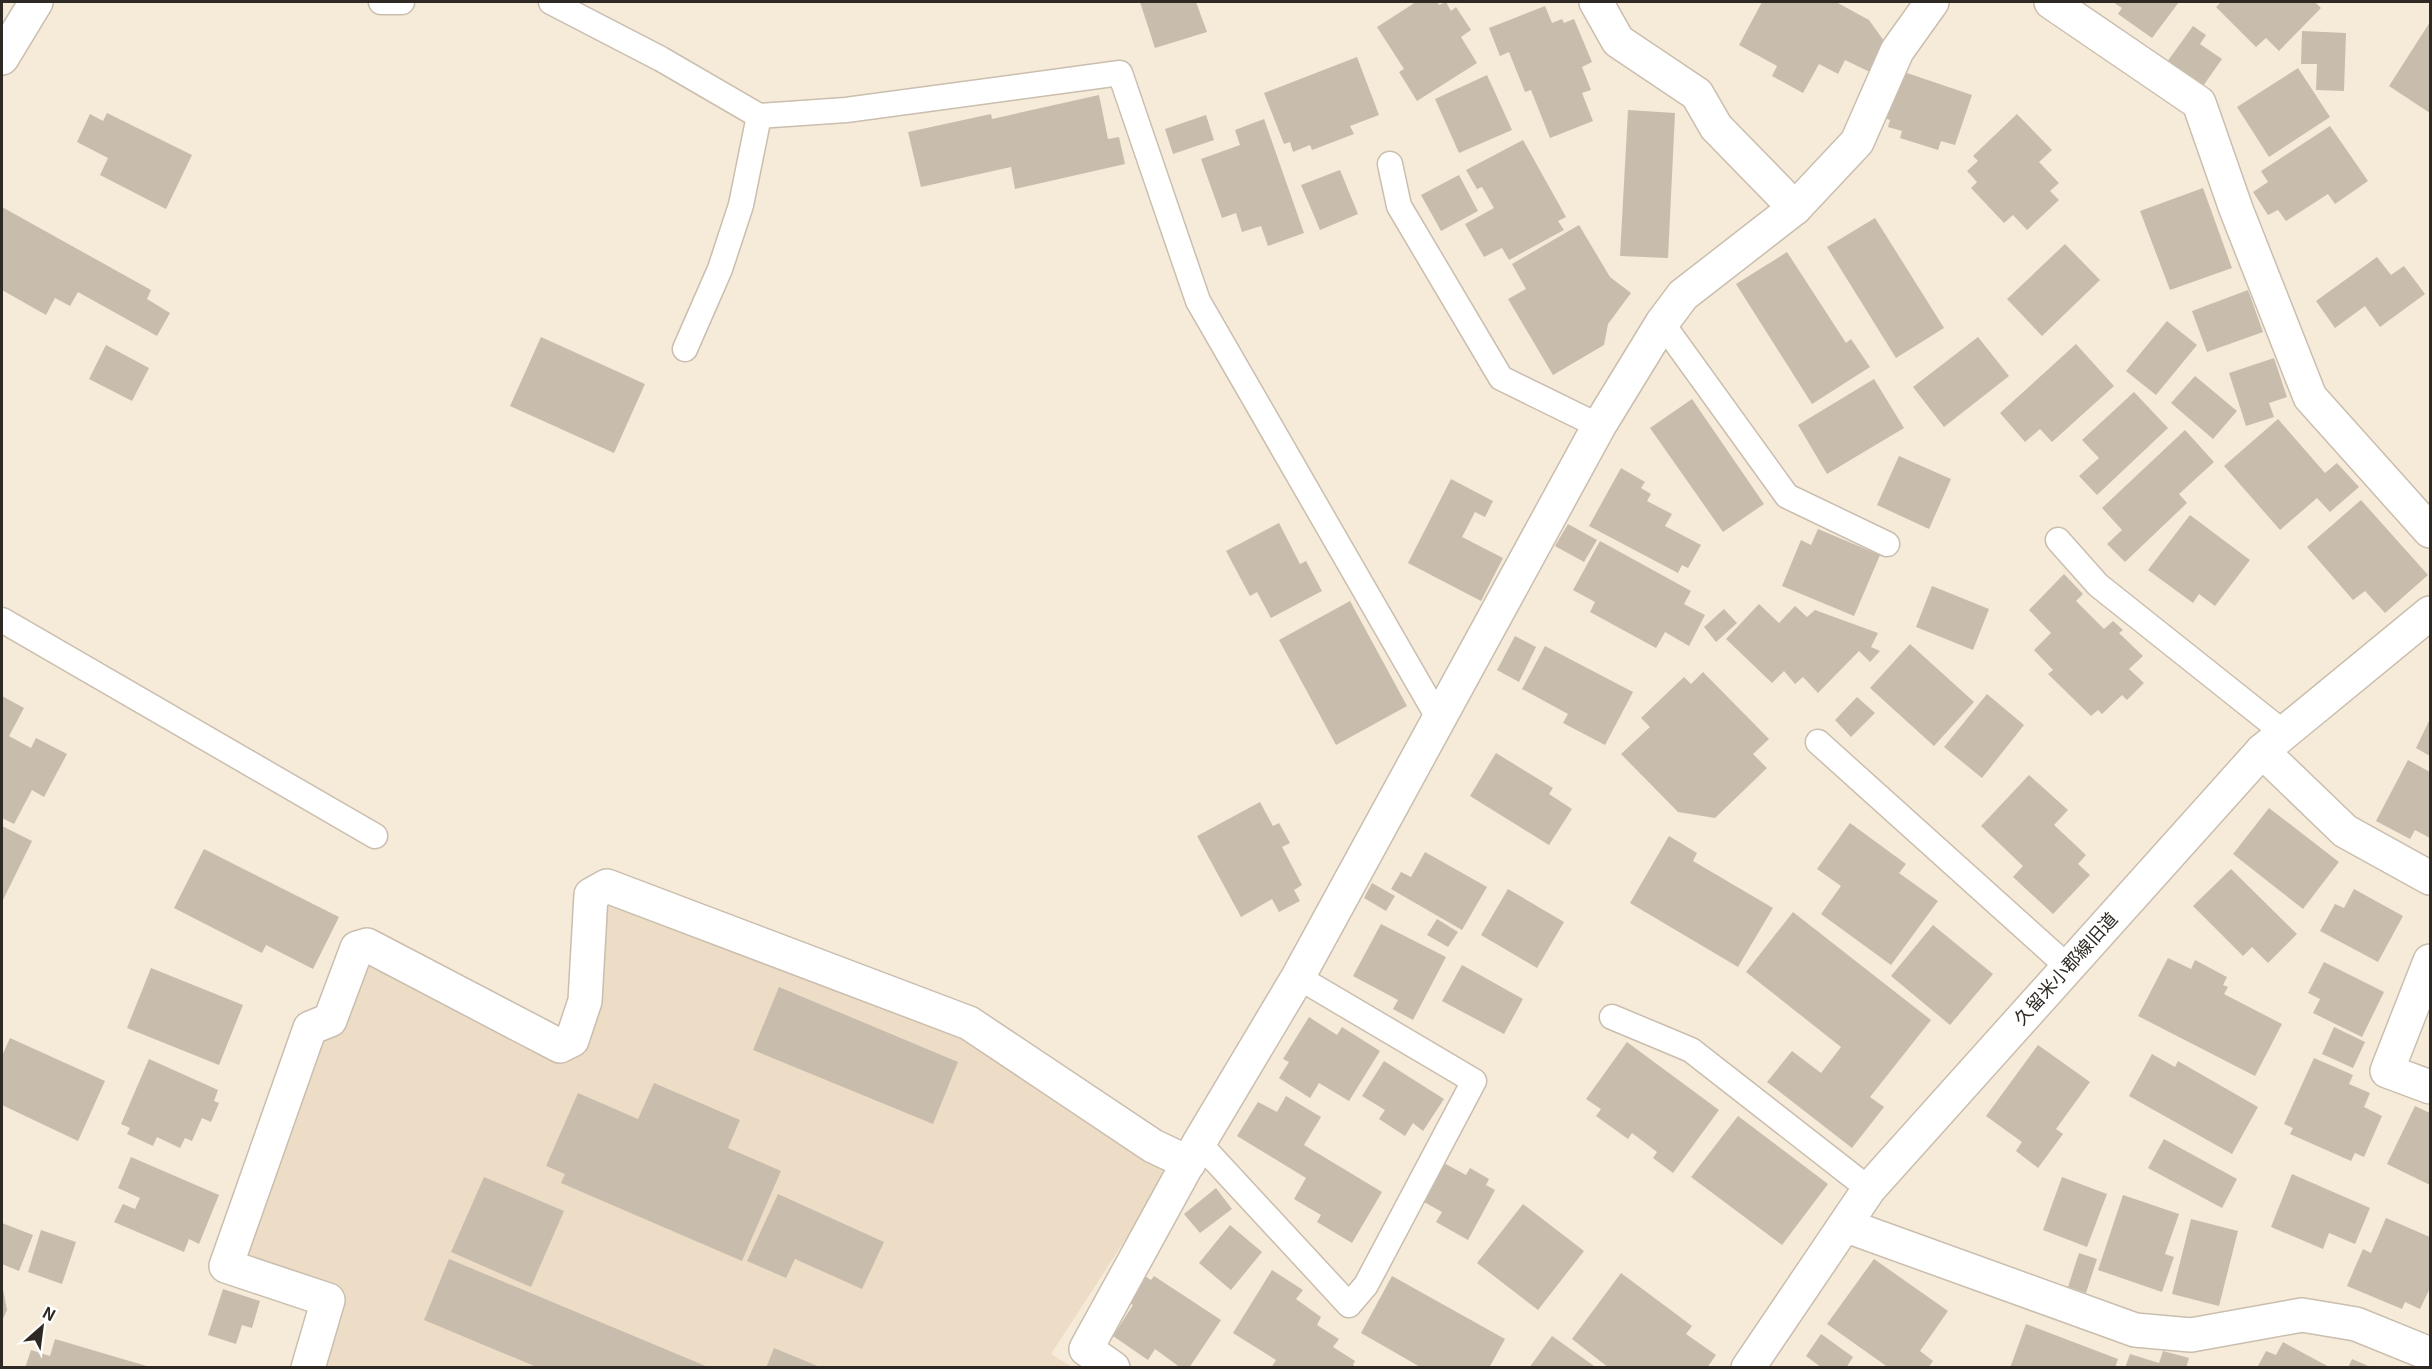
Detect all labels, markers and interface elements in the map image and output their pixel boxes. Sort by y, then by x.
street label: 久留米小郡線旧道 [2007,905,2122,1030]
north arrow [12,1297,72,1357]
text: N [39,1299,60,1326]

